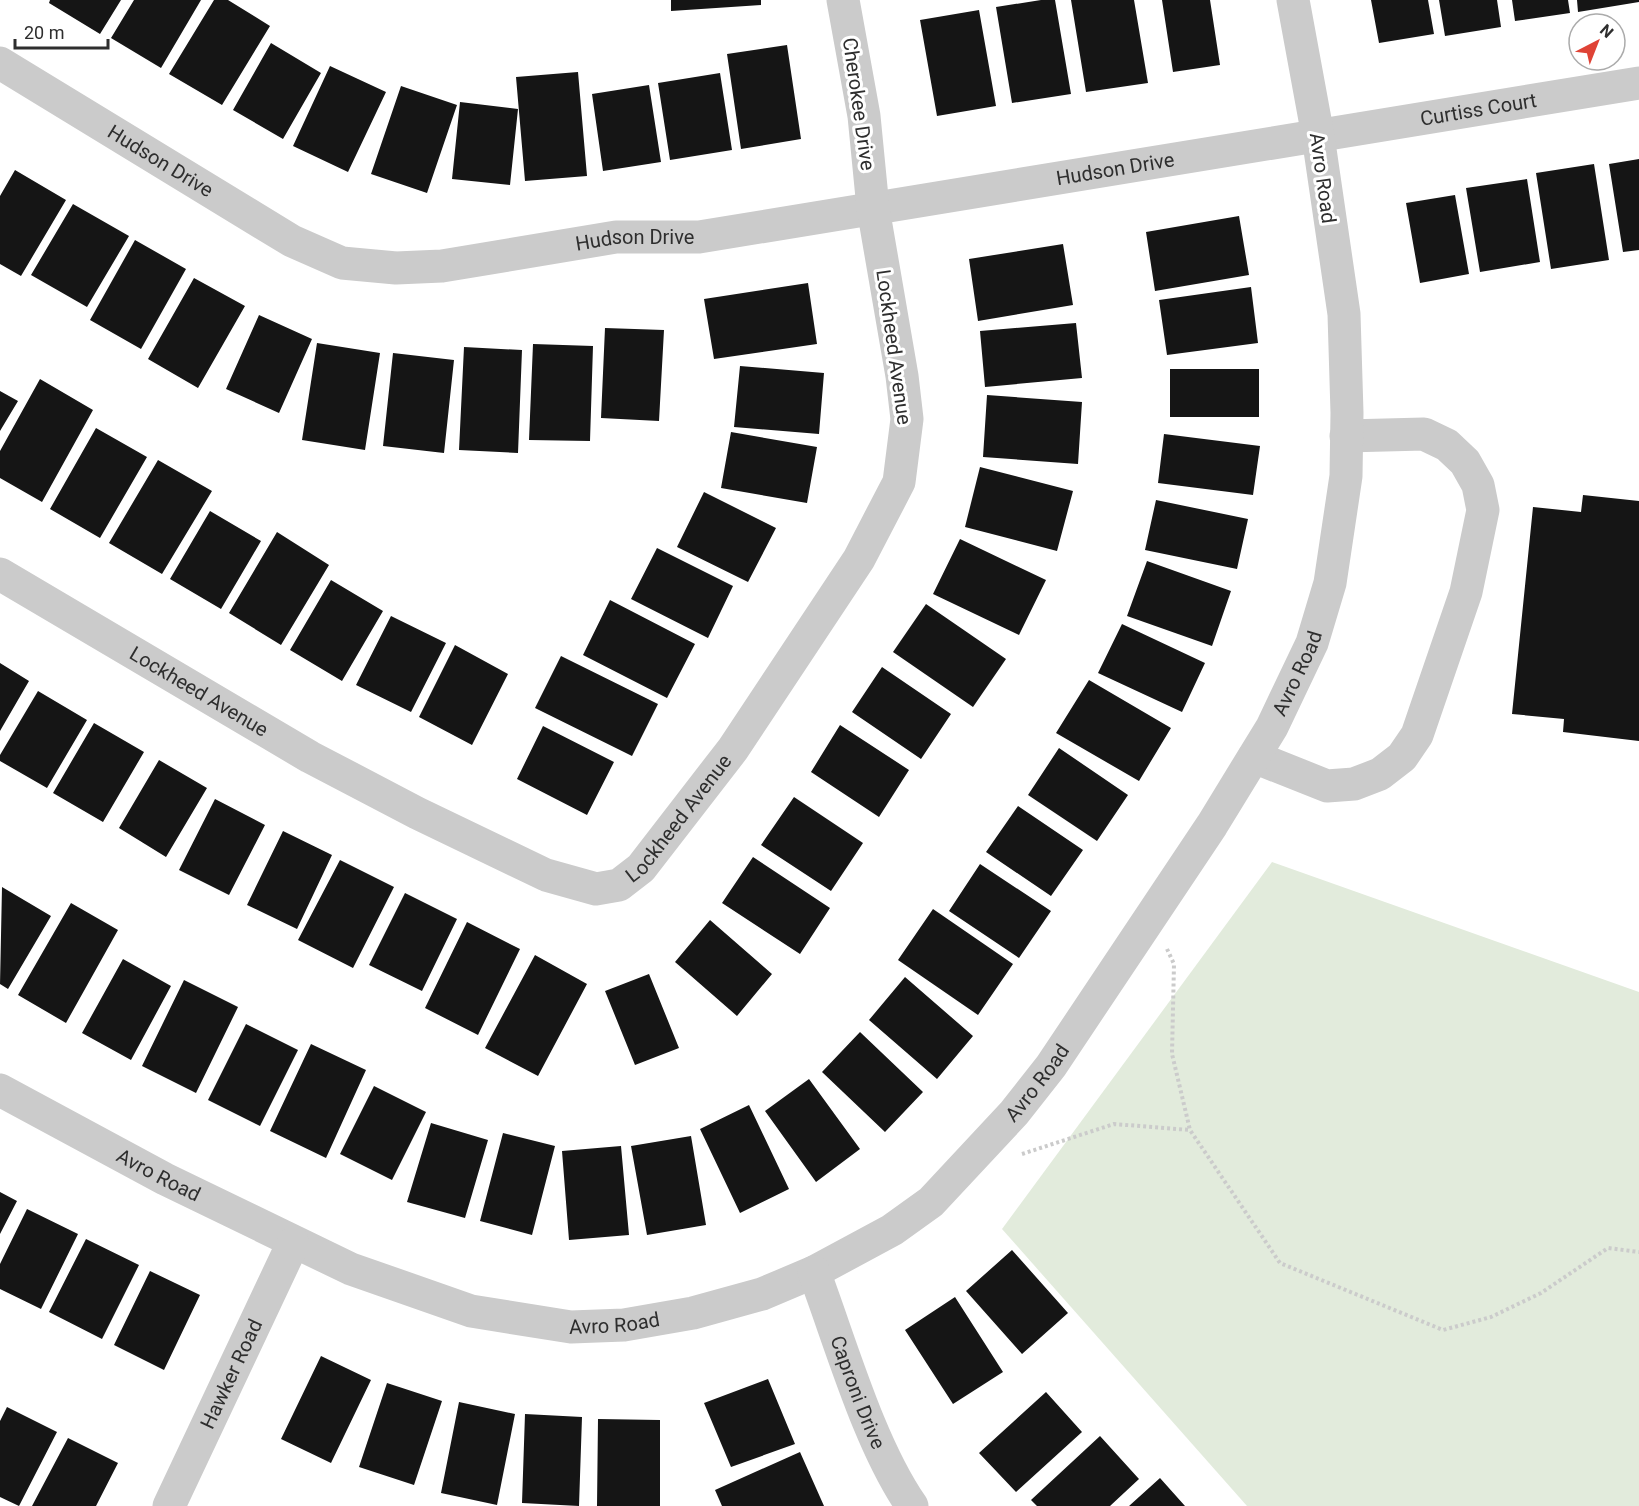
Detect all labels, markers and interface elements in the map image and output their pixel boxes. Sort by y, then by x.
scale bar [15,12,108,50]
north arrow [1567,12,1627,72]
text: N [1596,20,1617,42]
text: 20 m [24,22,64,43]
street label: Cherokee Drive [838,36,880,172]
street label: Curtiss Court [1418,88,1538,131]
street label: Hudson Drive [103,120,218,202]
street label: Avro Road [1305,131,1341,225]
street label: Hudson Drive [1054,147,1176,190]
street label: Hudson Drive [574,225,694,256]
street label: Lockheed Avenue [871,268,917,426]
street label: Avro Road [1267,628,1327,720]
street label: Lockheed Avenue [125,641,272,742]
street label: Lockheed Avenue [621,750,736,887]
street label: Avro Road [1000,1040,1074,1127]
street label: Avro Road [113,1143,205,1206]
street label: Avro Road [568,1307,662,1339]
street label: Hawker Road [195,1315,267,1433]
street label: Caproni Drive [825,1332,891,1453]

